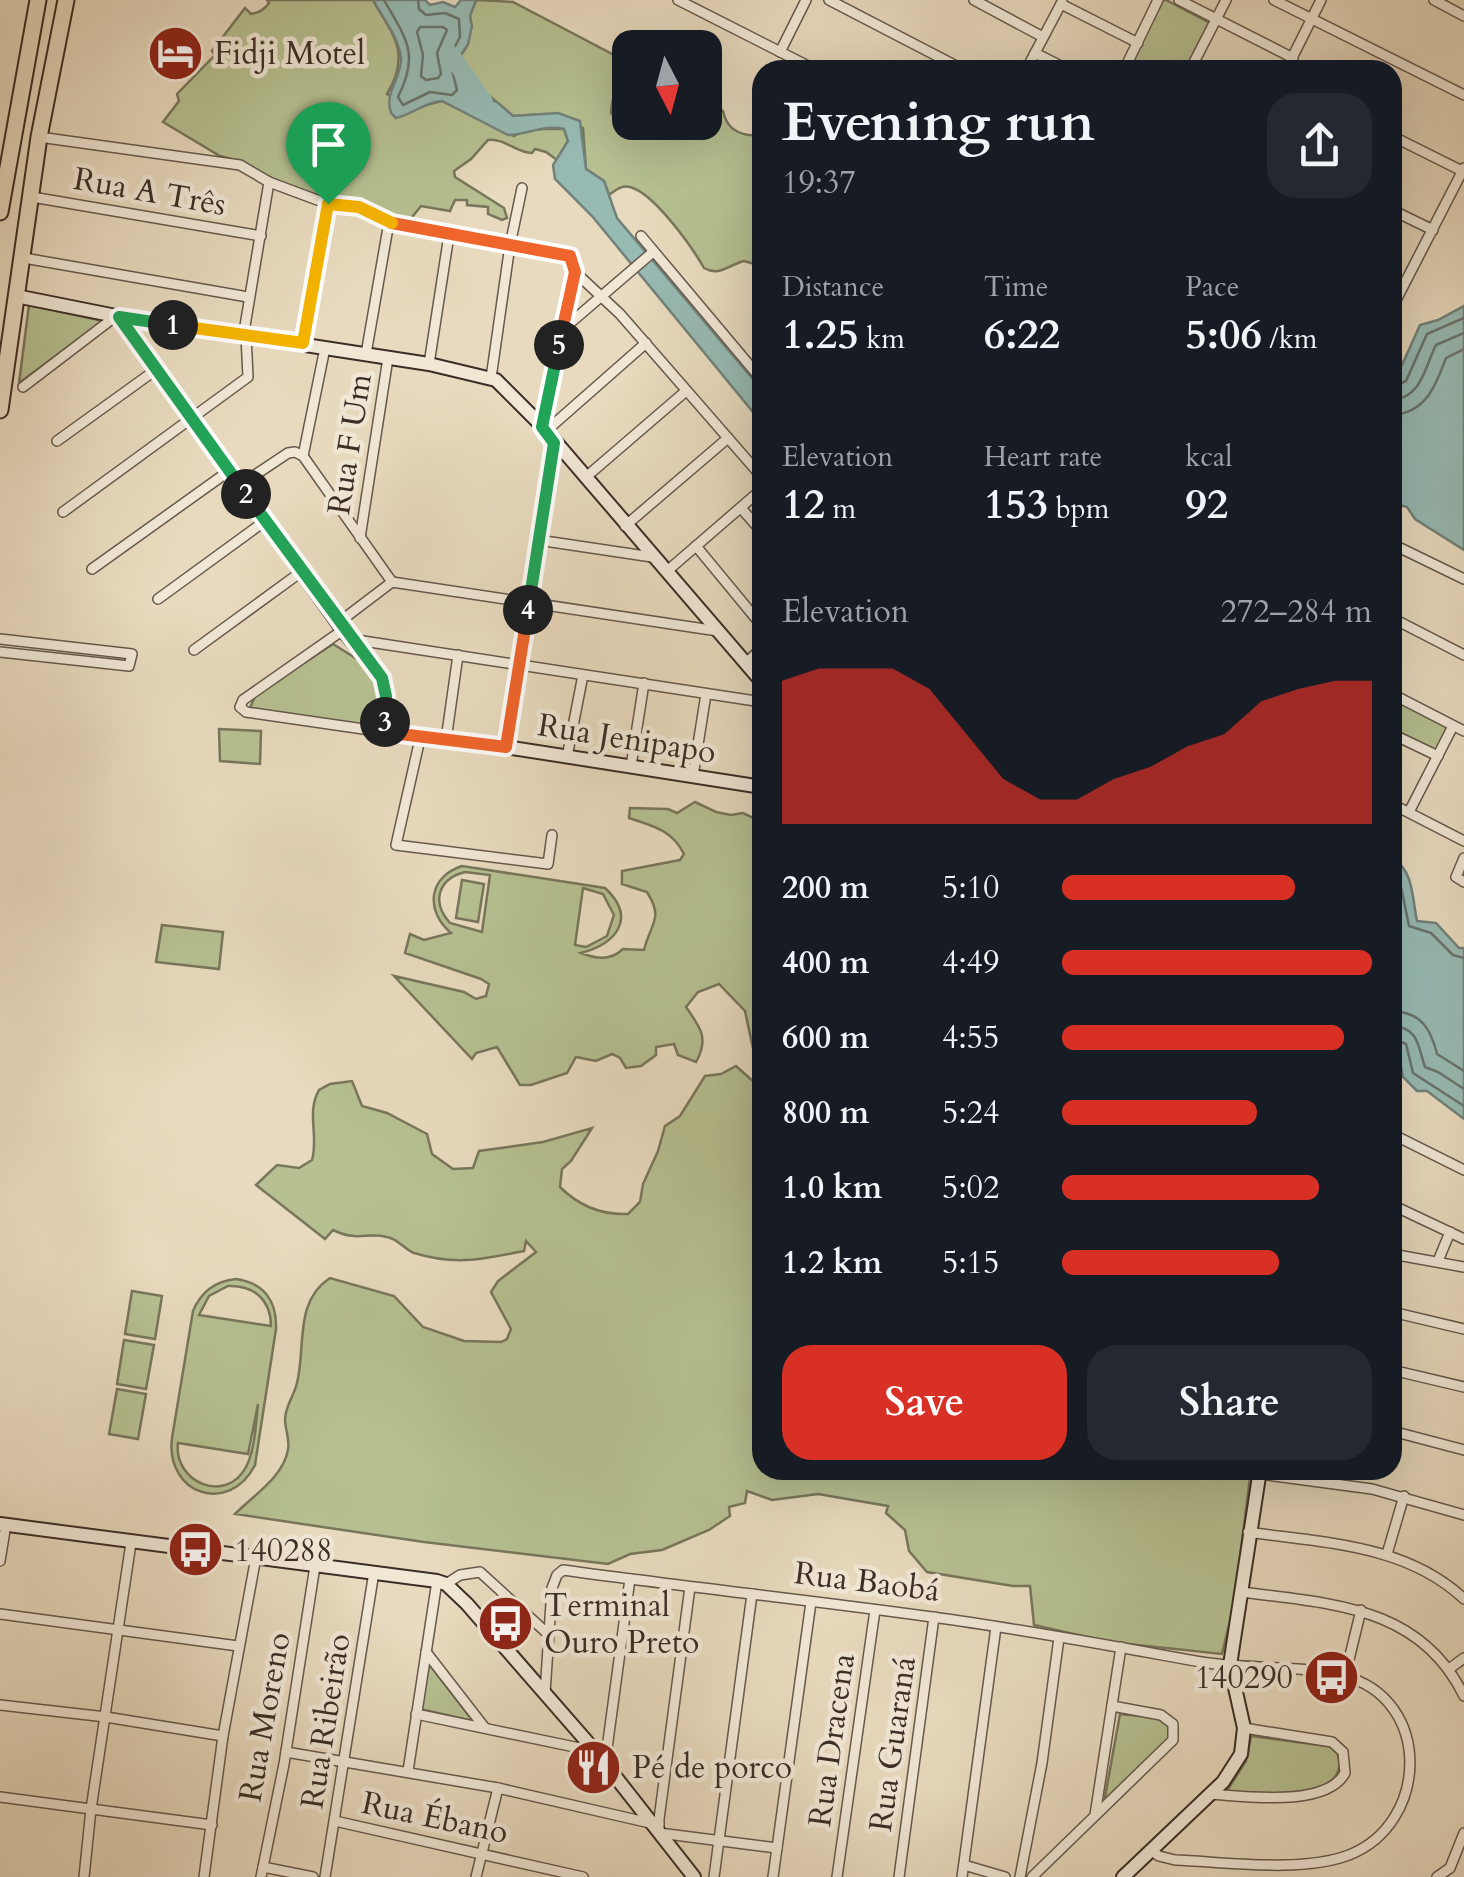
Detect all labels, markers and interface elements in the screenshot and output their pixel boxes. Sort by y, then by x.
hotel icon: Fidji Motel [145,23,205,83]
north arrow [612,30,722,140]
map controls [612,30,722,140]
place label: Fidji Motel [214,32,365,76]
text: Evening run [782,86,1095,160]
button: share [1267,93,1372,198]
pin [286,102,371,205]
icon: arrive [301,117,356,172]
street label: Rua A Três [70,157,229,227]
text: 19:37 [782,161,856,205]
text: Distance [782,268,884,306]
text: Time [984,268,1048,306]
text: Pace [1185,268,1239,306]
pin: 1 [148,300,198,350]
text: 1 [166,306,180,344]
text: 1.25 [782,306,859,363]
text: 6:22 [984,306,1060,363]
text: 5:06 [1185,306,1262,363]
pin: 5 [534,320,584,370]
text: km [859,320,905,358]
text: /km [1262,320,1317,358]
text: 5 [552,326,566,364]
street label: Rua F Um [317,371,383,518]
text: Elevation [782,438,893,476]
text: Heart rate [984,438,1102,476]
text: kcal [1185,438,1232,476]
pin: 2 [221,469,271,519]
text: 2 [239,475,253,513]
text: 12 [782,476,825,533]
text: 153 [984,476,1048,533]
text: 92 [1185,476,1228,533]
text: m [825,490,856,528]
text: bpm [1048,490,1109,528]
pin: 4 [503,585,553,635]
text: Elevation [782,590,909,634]
text: 272–284 m [1220,590,1372,634]
text: 4 [521,591,535,629]
pin: 3 [360,697,410,747]
text: 3 [378,703,392,741]
street label: Rua Jenipapo [535,703,719,775]
text: 200 m [782,866,869,910]
text: 5:10 [942,866,999,910]
text: 400 m [782,941,869,985]
text: 4:49 [942,941,999,985]
text: 600 m [782,1016,869,1060]
text: 4:55 [942,1016,999,1060]
text: 800 m [782,1091,869,1135]
text: 5:24 [942,1091,999,1135]
text: 1.0 km [782,1166,882,1210]
text: 5:02 [942,1166,999,1210]
text: 1.2 km [782,1241,882,1285]
text: 5:15 [942,1241,999,1285]
button: Save [782,1345,1067,1460]
button: Share [1087,1345,1372,1460]
bus stop icon: 140288 [165,1520,225,1580]
place label: 140288 [234,1529,332,1573]
street label: Rua Baobá [792,1551,942,1613]
place label: Terminal Ouro Preto [544,1584,699,1665]
bus stop icon: Terminal Ouro Preto [475,1593,535,1653]
street label: Rua Moreno [228,1629,302,1805]
street label: Rua Ribeirão [290,1630,362,1812]
bus stop icon: 140290 [1302,1647,1362,1707]
street label: Rua Dracena [798,1650,866,1830]
street label: Rua Guaraná [859,1654,927,1835]
place label: 140290 [1195,1656,1293,1700]
restaurant icon: Pé de porco [563,1737,623,1797]
place label: Pé de porco [632,1746,792,1790]
street label: Rua Ébano [358,1781,512,1855]

